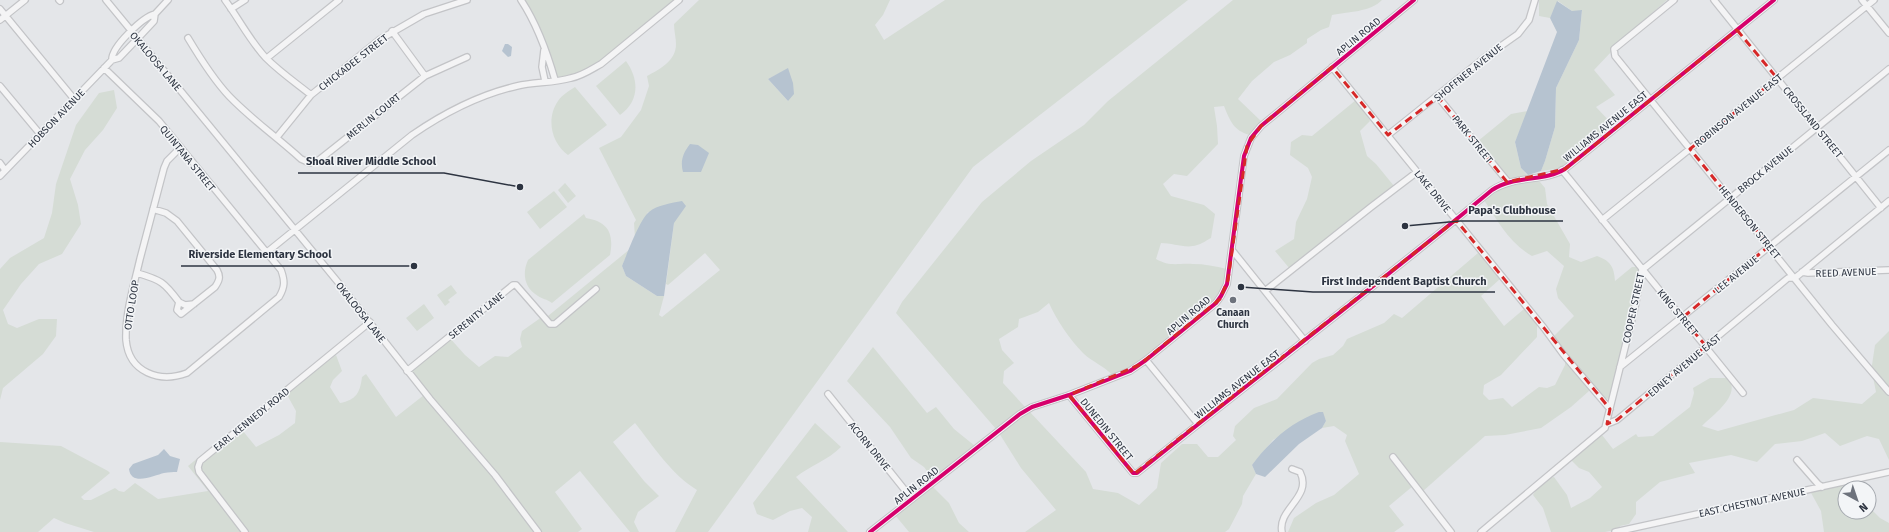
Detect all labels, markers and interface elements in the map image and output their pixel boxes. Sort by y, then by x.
street label: APLIN ROAD [1334,15,1383,58]
street label: OKALOOSA LANE [127,30,183,94]
street label: CHICKADEE STREET [317,31,391,94]
street label: SHOFFNER AVENUE [1432,41,1506,104]
street label: ROBINSON AVENUE EAST [1692,71,1786,150]
street label: CROSSLAND STREET [1780,85,1845,161]
street label: HOBSON AVENUE [26,87,88,150]
street label: WILLIAMS AVENUE EAST [1561,89,1651,164]
street label: MERLIN COURT [344,91,404,142]
street label: PARK STREET [1449,113,1496,167]
street label: QUINTANA STREET [157,123,218,195]
street label: BROCK AVENUE [1735,144,1796,196]
callout: Shoal River Middle School [298,150,444,173]
text: Shoal River Middle School [306,155,437,168]
street label: LAKE DRIVE [1412,168,1453,215]
street label: HENDERSON STREET [1716,184,1783,262]
callout: Papa's Clubhouse [1460,198,1563,221]
text: Papa's Clubhouse [1468,204,1556,217]
callout: Riverside Elementary School [181,243,340,266]
text: Riverside Elementary School [188,248,332,261]
street label: LEE AVENUE [1712,253,1761,296]
street label: REED AVENUE [1815,266,1877,280]
callout: First Independent Baptist Church [1313,269,1495,292]
street label: COOPER STREET [1621,271,1647,344]
text: First Independent Baptist Church [1321,275,1487,288]
street label: OTTO LOOP [122,279,142,331]
street label: OKALOOSA LANE [333,280,388,345]
street label: KING STREET [1654,287,1701,339]
street label: SERENITY LANE [446,290,507,342]
street label: APLIN ROAD [1164,294,1213,338]
marker: Canaan Church [1228,295,1238,305]
place label: Canaan Church [1216,307,1250,331]
street label: EDNEY AVENUE EAST [1646,331,1724,400]
street label: WILLIAMS AVENUE EAST [1193,347,1283,422]
street label: EARL KENNEDY ROAD [211,385,292,454]
street label: DUNEDIN STREET [1078,396,1135,464]
street label: ACORN DRIVE [846,420,893,474]
street label: APLIN ROAD [892,464,942,507]
north arrow [1837,480,1877,520]
street label: EAST CHESTNUT AVENUE [1698,486,1807,520]
text: N [1856,500,1870,515]

